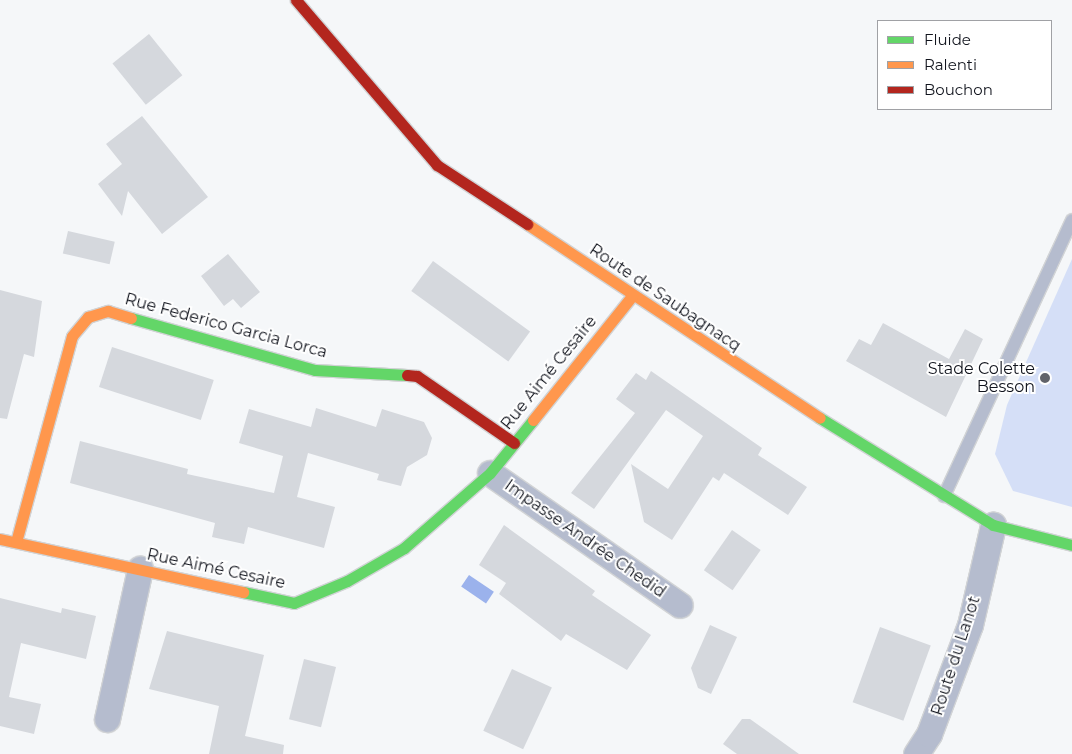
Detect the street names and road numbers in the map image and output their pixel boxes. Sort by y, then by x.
street label: Route de Saubagnacq [586,240,744,356]
street label: Rue Federico Garcia Lorca [123,290,329,362]
street label: Rue Aimé Cesaire [497,312,601,434]
street label: Impasse Andrée Chedid [501,476,669,602]
street label: Rue Aimé Cesaire [145,545,287,593]
street label: Route du Lanot [928,594,984,718]

